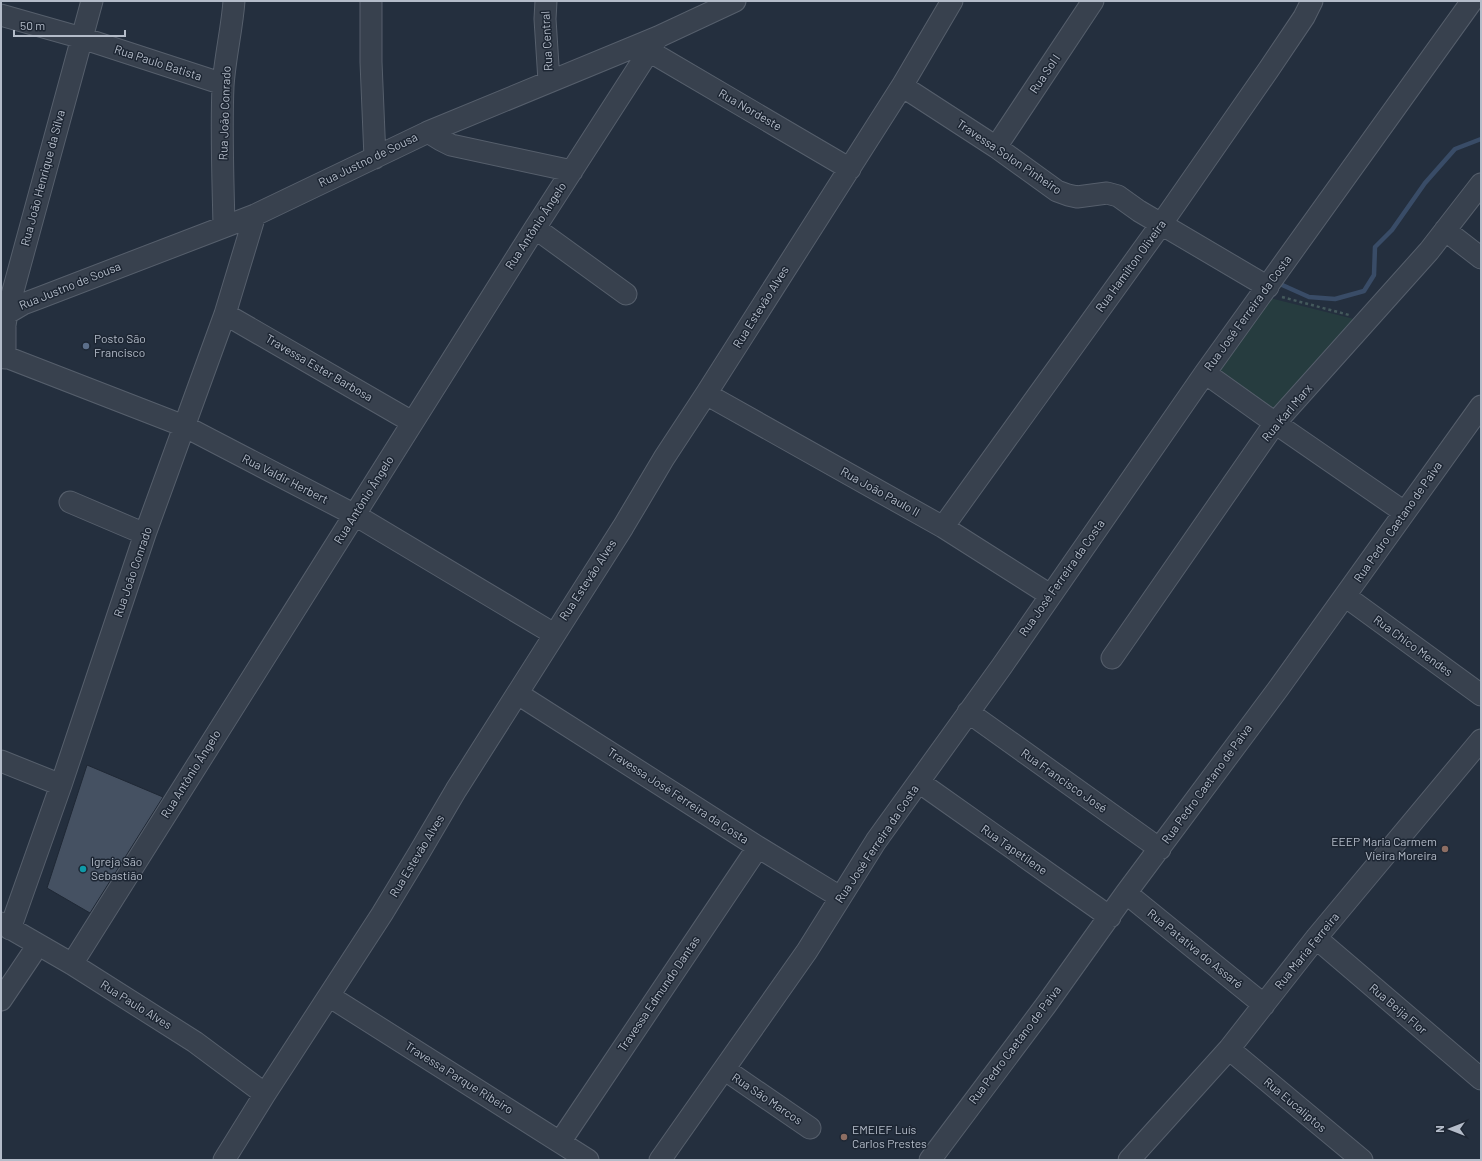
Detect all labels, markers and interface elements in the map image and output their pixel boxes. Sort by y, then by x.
street label: Rua Central [537,11,555,71]
scale bar [14,12,125,38]
text: 50 m [20,18,45,32]
street label: Rua Paulo Batista [113,41,204,83]
street label: Rua Sol I [1026,51,1062,96]
street label: Rua João Conrado [215,65,233,160]
street label: Rua Nordeste [716,85,785,133]
street label: Rua João Henrique da Silva [17,108,67,247]
street label: Travessa Solon Pinheiro [955,116,1065,196]
street label: Rua Justno de Sousa [316,129,419,189]
street label: Rua Antônio Ângelo [502,179,569,272]
street label: Rua Hamilton Oliveira [1092,217,1168,314]
street label: Rua José Ferreira da Costa [1201,252,1294,373]
street label: Rua Justno de Sousa [17,258,122,312]
street label: Rua Estevão Alves [729,263,791,350]
place label: Posto São Francisco [94,331,146,359]
street label: Travessa Ester Barbosa [263,331,376,404]
marker: Posto São Francisco [81,341,91,351]
street label: Rua Karl Marx [1258,381,1314,444]
street label: Rua Valdir Herbert [240,450,331,506]
street label: Rua Antônio Ângelo [330,453,396,546]
street label: Rua Pedro Caetano de Paiva [1350,458,1444,584]
street label: Rua João Paulo II [838,464,922,519]
street label: Rua José Ferreira da Costa [1016,516,1107,638]
street label: Rua João Conrado [110,525,154,619]
street label: Rua Estevão Alves [556,536,619,623]
street label: Rua Chico Mendes [1371,612,1456,679]
street label: Rua Pedro Caetano de Paiva [1158,721,1254,846]
street label: Rua Antônio Ângelo [157,727,223,820]
street label: Travessa José Ferreira da Costa [605,744,752,846]
street label: Rua Francisco José [1019,745,1110,815]
street label: Rua José Ferreira da Costa [831,782,921,905]
street label: Rua Estevão Alves [386,811,446,899]
street label: Rua Tapetilene [979,821,1050,877]
place label: EEEP Maria Carmem Vieira Moreira [1331,834,1437,862]
marker: EEEP Maria Carmem Vieira Moreira [1440,844,1450,854]
place label: Igreja São Sebastião [91,854,143,882]
marker: Igreja São Sebastião [78,864,88,874]
street label: Rua Patativa do Assaré [1145,906,1246,991]
street label: Rua Maria Ferreira [1271,909,1341,991]
street label: Travessa Edmundo Dantas [614,933,702,1054]
street label: Rua Paulo Alves [98,977,175,1032]
street label: Rua Beija Flor [1367,980,1431,1037]
street label: Rua Pedro Caetano de Paiva [965,983,1063,1106]
street label: Travessa Parque Ribeiro [403,1038,516,1116]
street label: Rua São Marcos [730,1069,806,1127]
street label: Rua Eucaliptos [1262,1074,1330,1135]
north arrow [1430,1109,1470,1149]
place label: EMEIEF Luís Carlos Prestes [852,1122,927,1150]
text: N [1433,1125,1446,1133]
marker: EMEIEF Luís Carlos Prestes [839,1132,849,1142]

